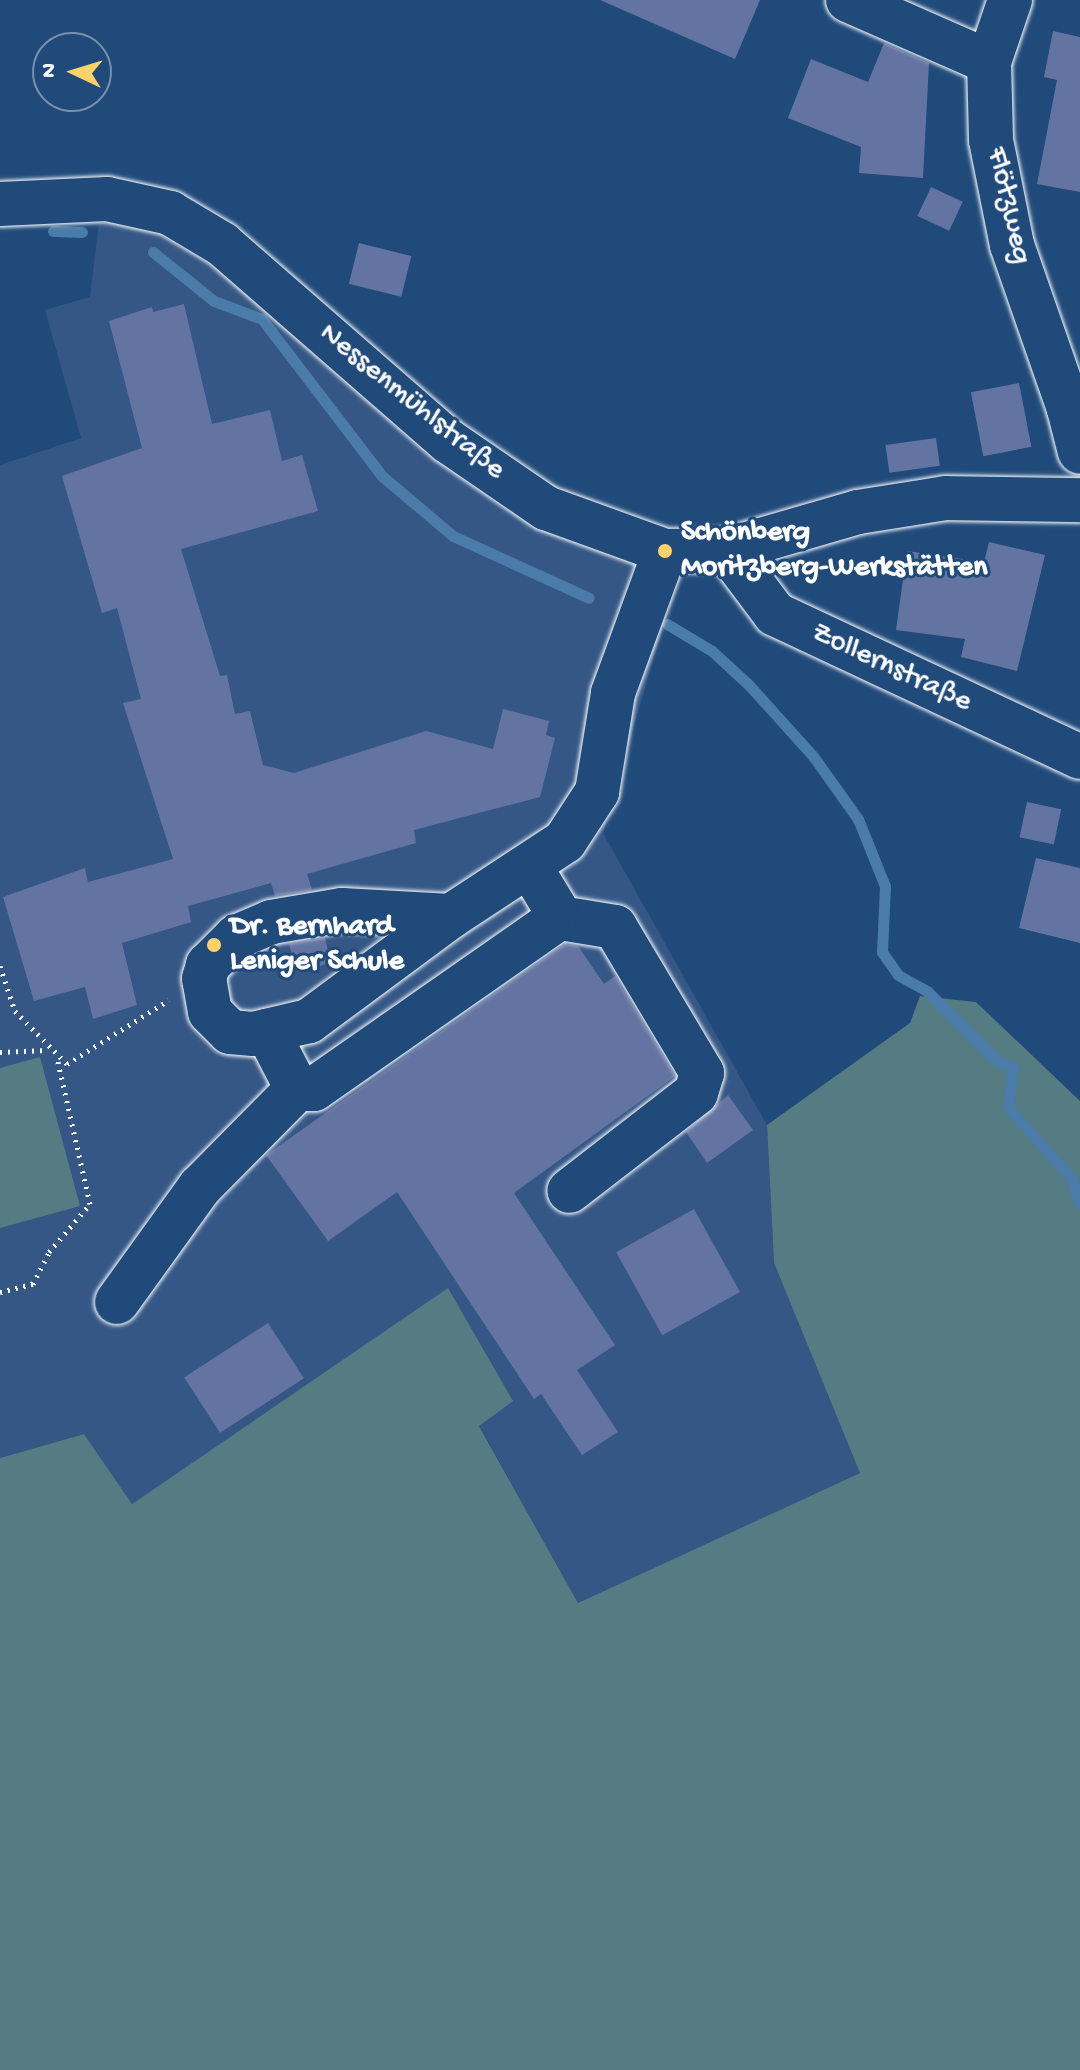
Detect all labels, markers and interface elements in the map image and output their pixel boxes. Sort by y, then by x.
north arrow [32,32,112,112]
text: N [37,62,64,79]
street label: Flötzweg [976,144,1038,268]
street label: Nessenmühlstraße [311,317,511,489]
place label: Schönberg Moritzberg-Werkstätten [681,516,988,586]
marker: Schönberg Moritzberg-Werkstätten [656,542,674,560]
street label: Zollernstraße [805,616,977,722]
place label: Dr. Bernhard Leniger Schule [230,910,404,980]
marker: Dr. Bernhard Leniger Schule [205,936,223,954]

